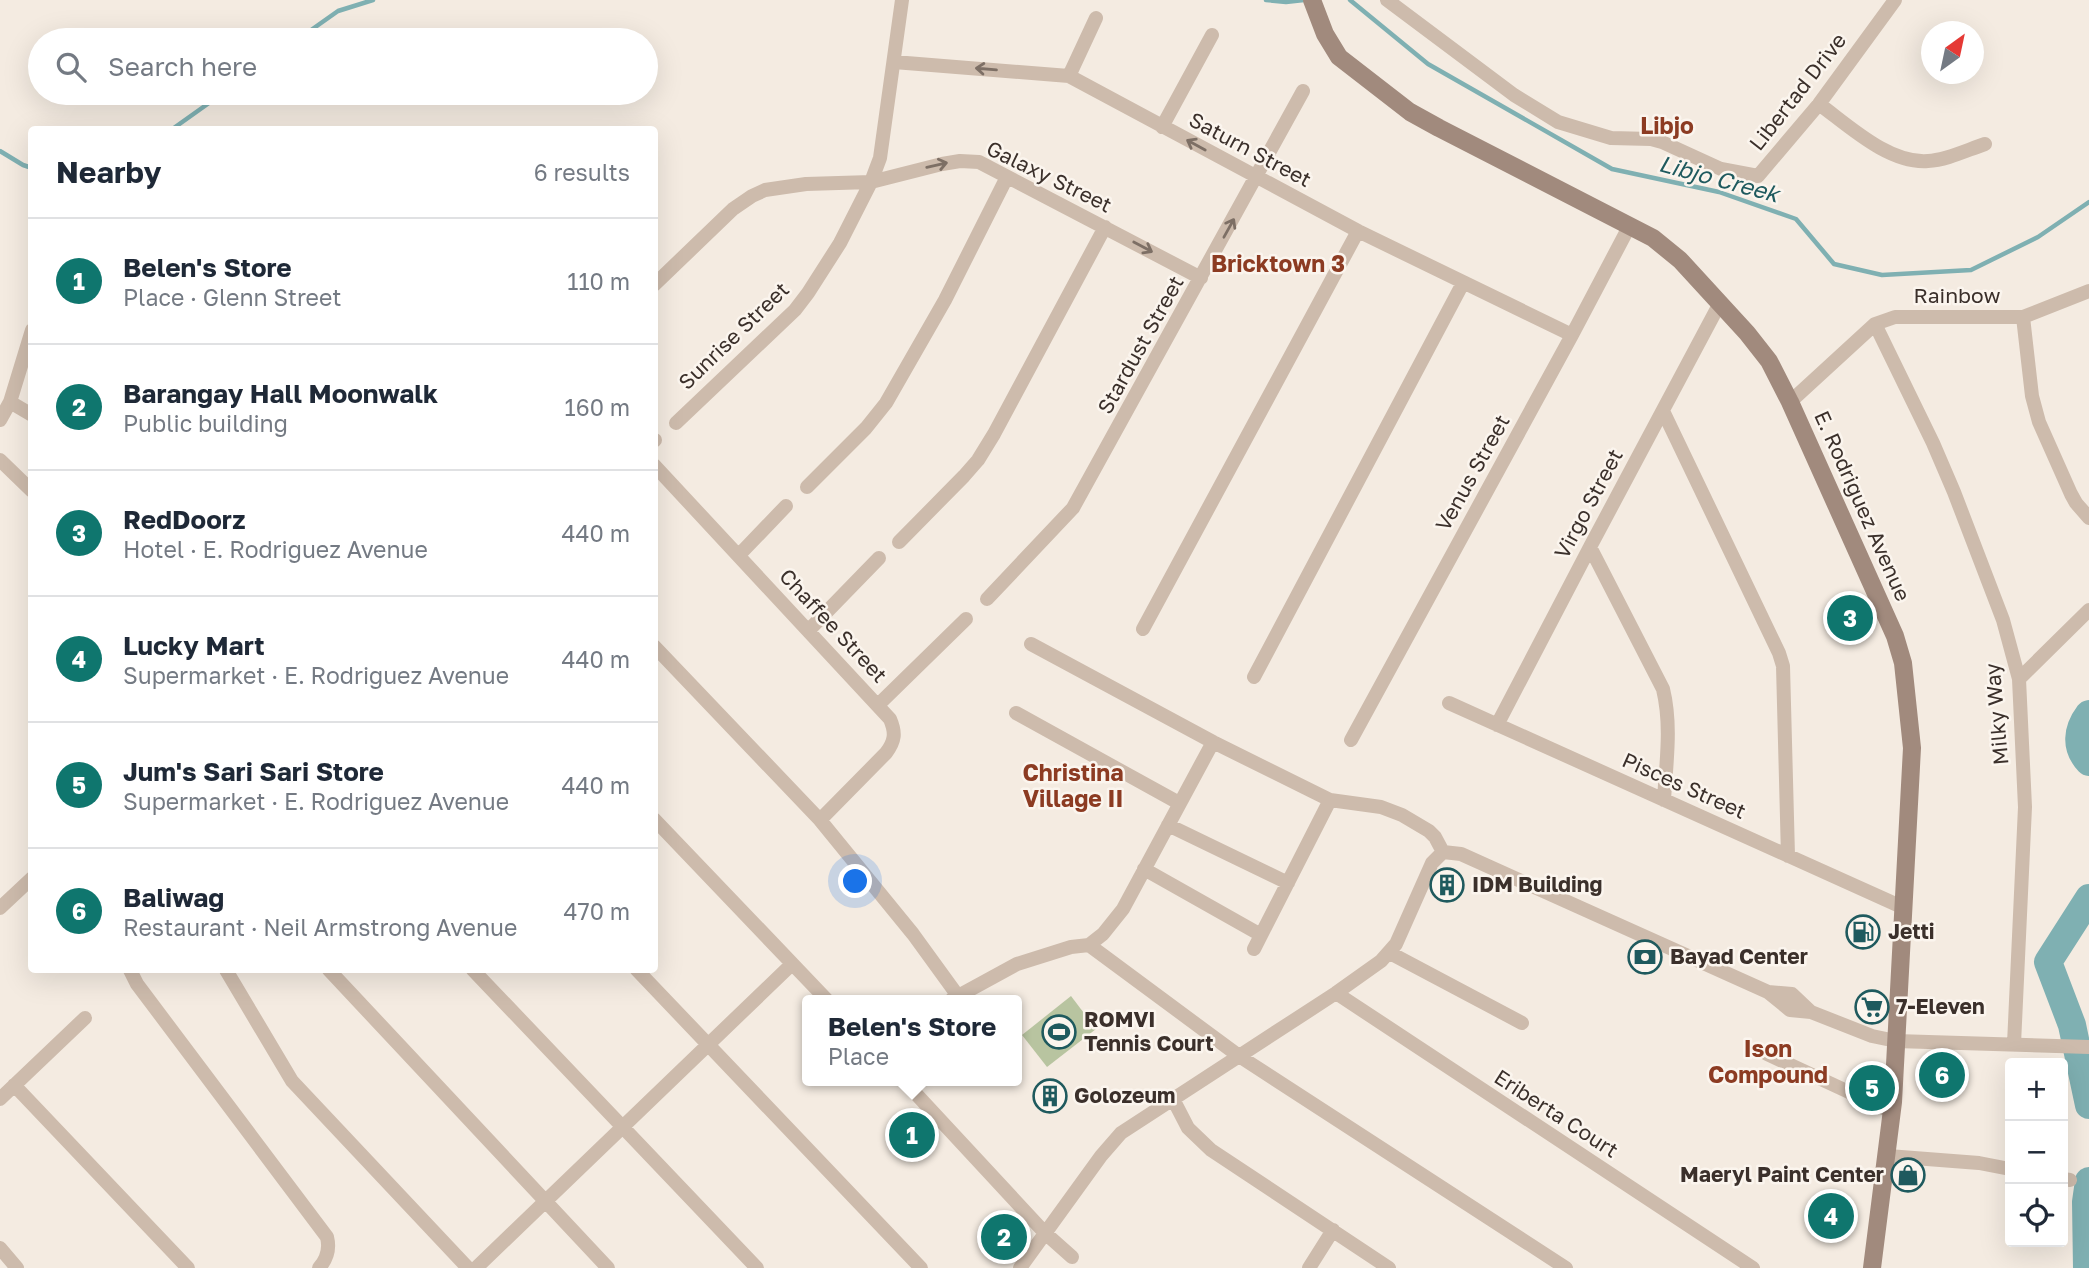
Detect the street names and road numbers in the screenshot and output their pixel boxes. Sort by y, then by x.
street label: Libertad Drive [1743,28,1851,155]
street label: Saturn Street [1185,106,1316,192]
street label: Galaxy Street [983,135,1116,218]
street label: Stardust Street [1091,271,1189,418]
street label: Sunrise Street [673,276,794,395]
street label: Rainbow [1914,282,2000,308]
street label: E. Rodriguez Avenue [1809,406,1917,605]
street label: Venus Street [1429,410,1515,535]
street label: Virgo Street [1548,444,1628,563]
street label: Chaffee Street [774,563,893,688]
street label: Milky Way [1979,662,2013,766]
street label: Pisces Street [1619,746,1750,824]
street label: Eriberta Court [1490,1063,1623,1163]

